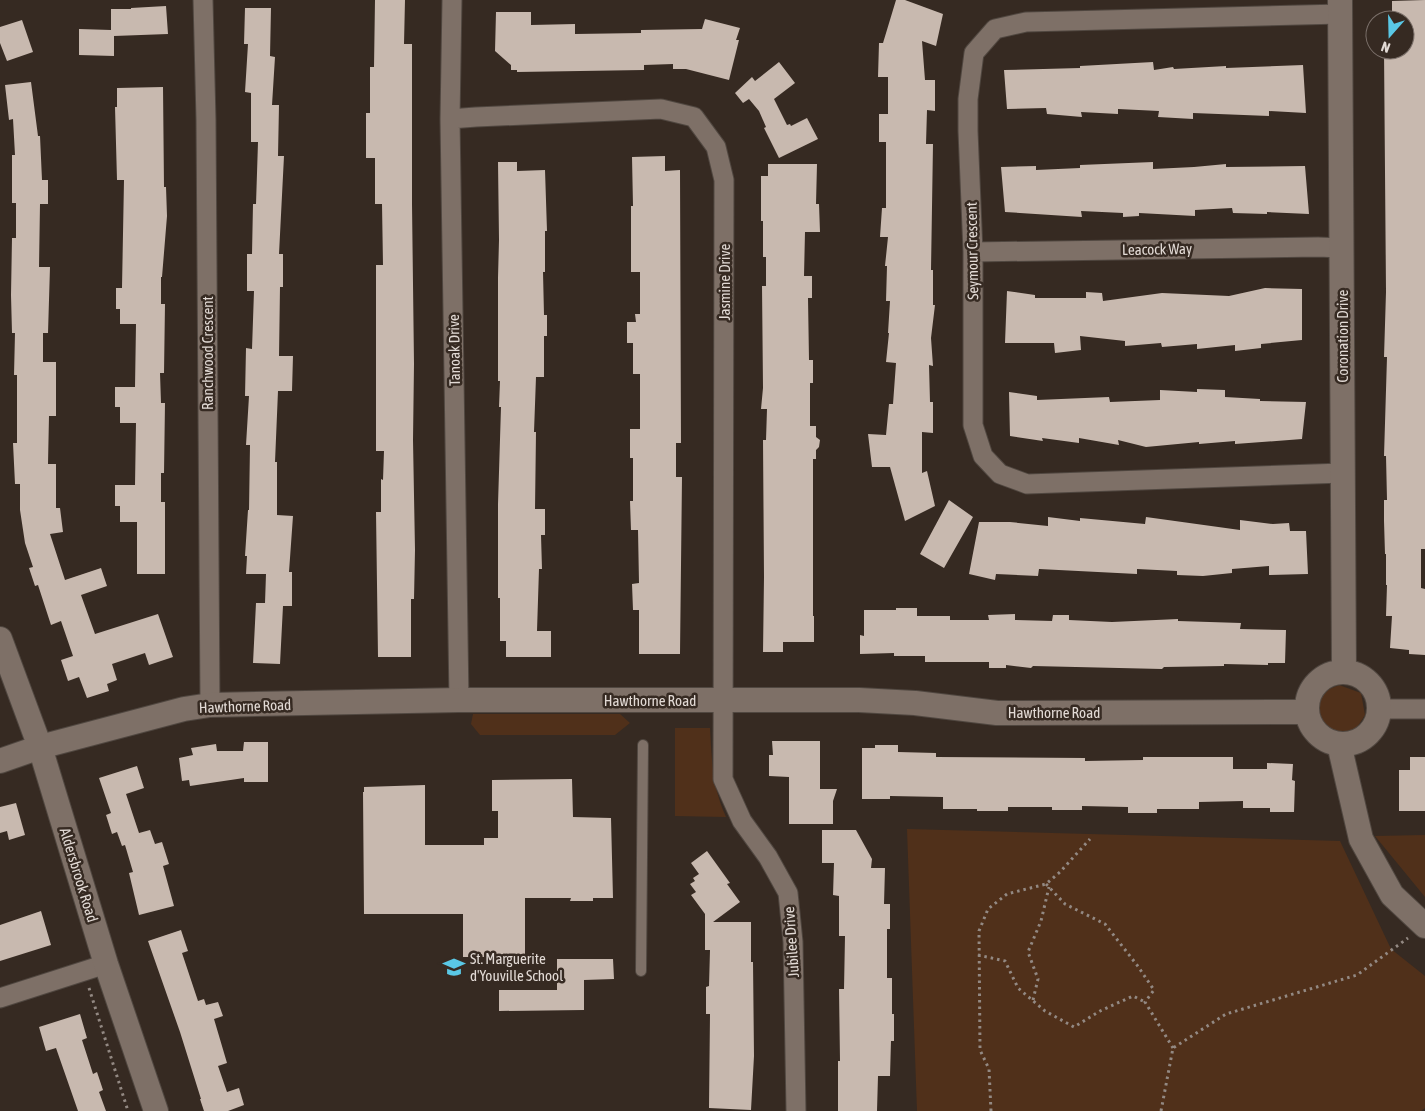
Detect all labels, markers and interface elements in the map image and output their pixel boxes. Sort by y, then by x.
north arrow [1365,10,1415,60]
text: N [1379,38,1392,56]
street label: Seymour Crescent [963,202,981,300]
street label: Leacock Way [1122,240,1192,258]
street label: Jasmine Drive [716,244,733,320]
street label: Coronation Drive [1334,289,1351,382]
street label: Ranchwood Crescent [199,296,216,410]
street label: Tanoak Drive [445,314,463,386]
street label: Hawthorne Road [604,692,696,709]
street label: Hawthorne Road [198,696,292,716]
street label: Hawthorne Road [1008,704,1100,721]
street label: Aldersbrook Road [57,826,101,924]
street label: Jubilee Drive [780,906,802,978]
place label: St. Marguerite d'Youville School [470,950,563,984]
school or university icon: St. Marguerite d'Youville School [441,954,467,980]

